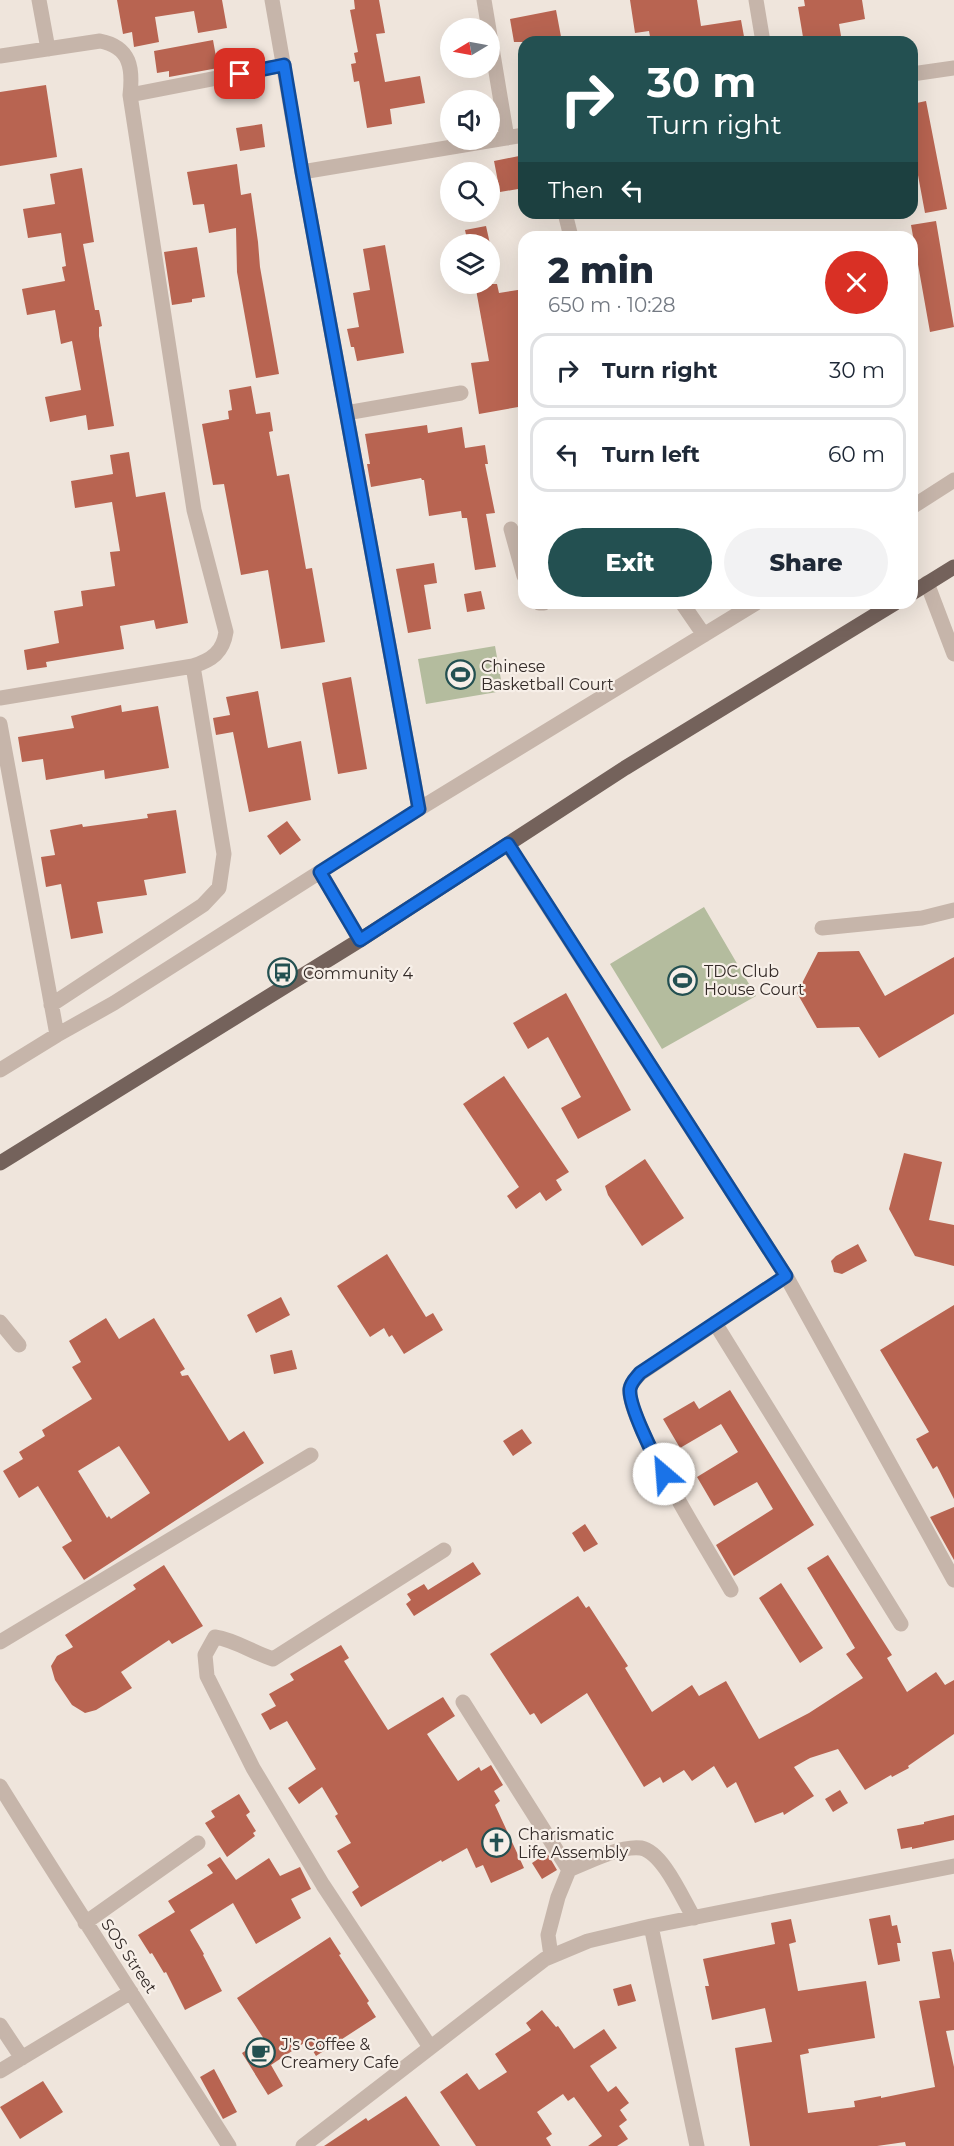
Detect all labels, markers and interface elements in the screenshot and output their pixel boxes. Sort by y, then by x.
north arrow [440,18,500,78]
map controls [440,18,500,294]
pin [214,48,265,99]
text: 30 m [647,56,756,108]
icon: arrive [223,57,256,90]
icon: right [548,60,626,138]
button: sound [440,90,500,150]
text: Turn right [647,108,782,141]
button: search [440,162,500,222]
icon: left [616,174,649,207]
text: Then [548,177,604,204]
button: layers [440,234,500,294]
text: 2 min [548,248,654,292]
button: close [825,251,888,314]
text: 650 m · 10:28 [548,293,676,317]
icon: right [551,354,584,387]
text: Turn right [602,357,717,384]
text: 30 m [829,357,885,384]
icon: left [551,438,584,471]
text: Turn left [602,441,700,468]
text: 60 m [828,441,885,468]
button: Exit [548,528,712,597]
button: Share [724,528,888,597]
place label: Chinese Basketball Court [481,657,614,694]
sports icon: Chinese Basketball Court [444,659,476,691]
bus stop icon: Community 4 [266,957,298,989]
place label: TDC Club House Court [704,962,805,999]
place label: Community 4 [303,964,413,983]
sports icon: TDC Club House Court [667,964,699,996]
position arrow [632,1442,696,1506]
place label: Charismatic Life Assembly [518,1825,629,1862]
church icon: Charismatic Life Assembly [481,1827,513,1859]
street label: SOS Street [97,1915,161,1997]
place label: J's Coffee & Creamery Cafe [280,2035,399,2072]
cafe icon: J's Coffee & Creamery Cafe [244,2037,276,2069]

